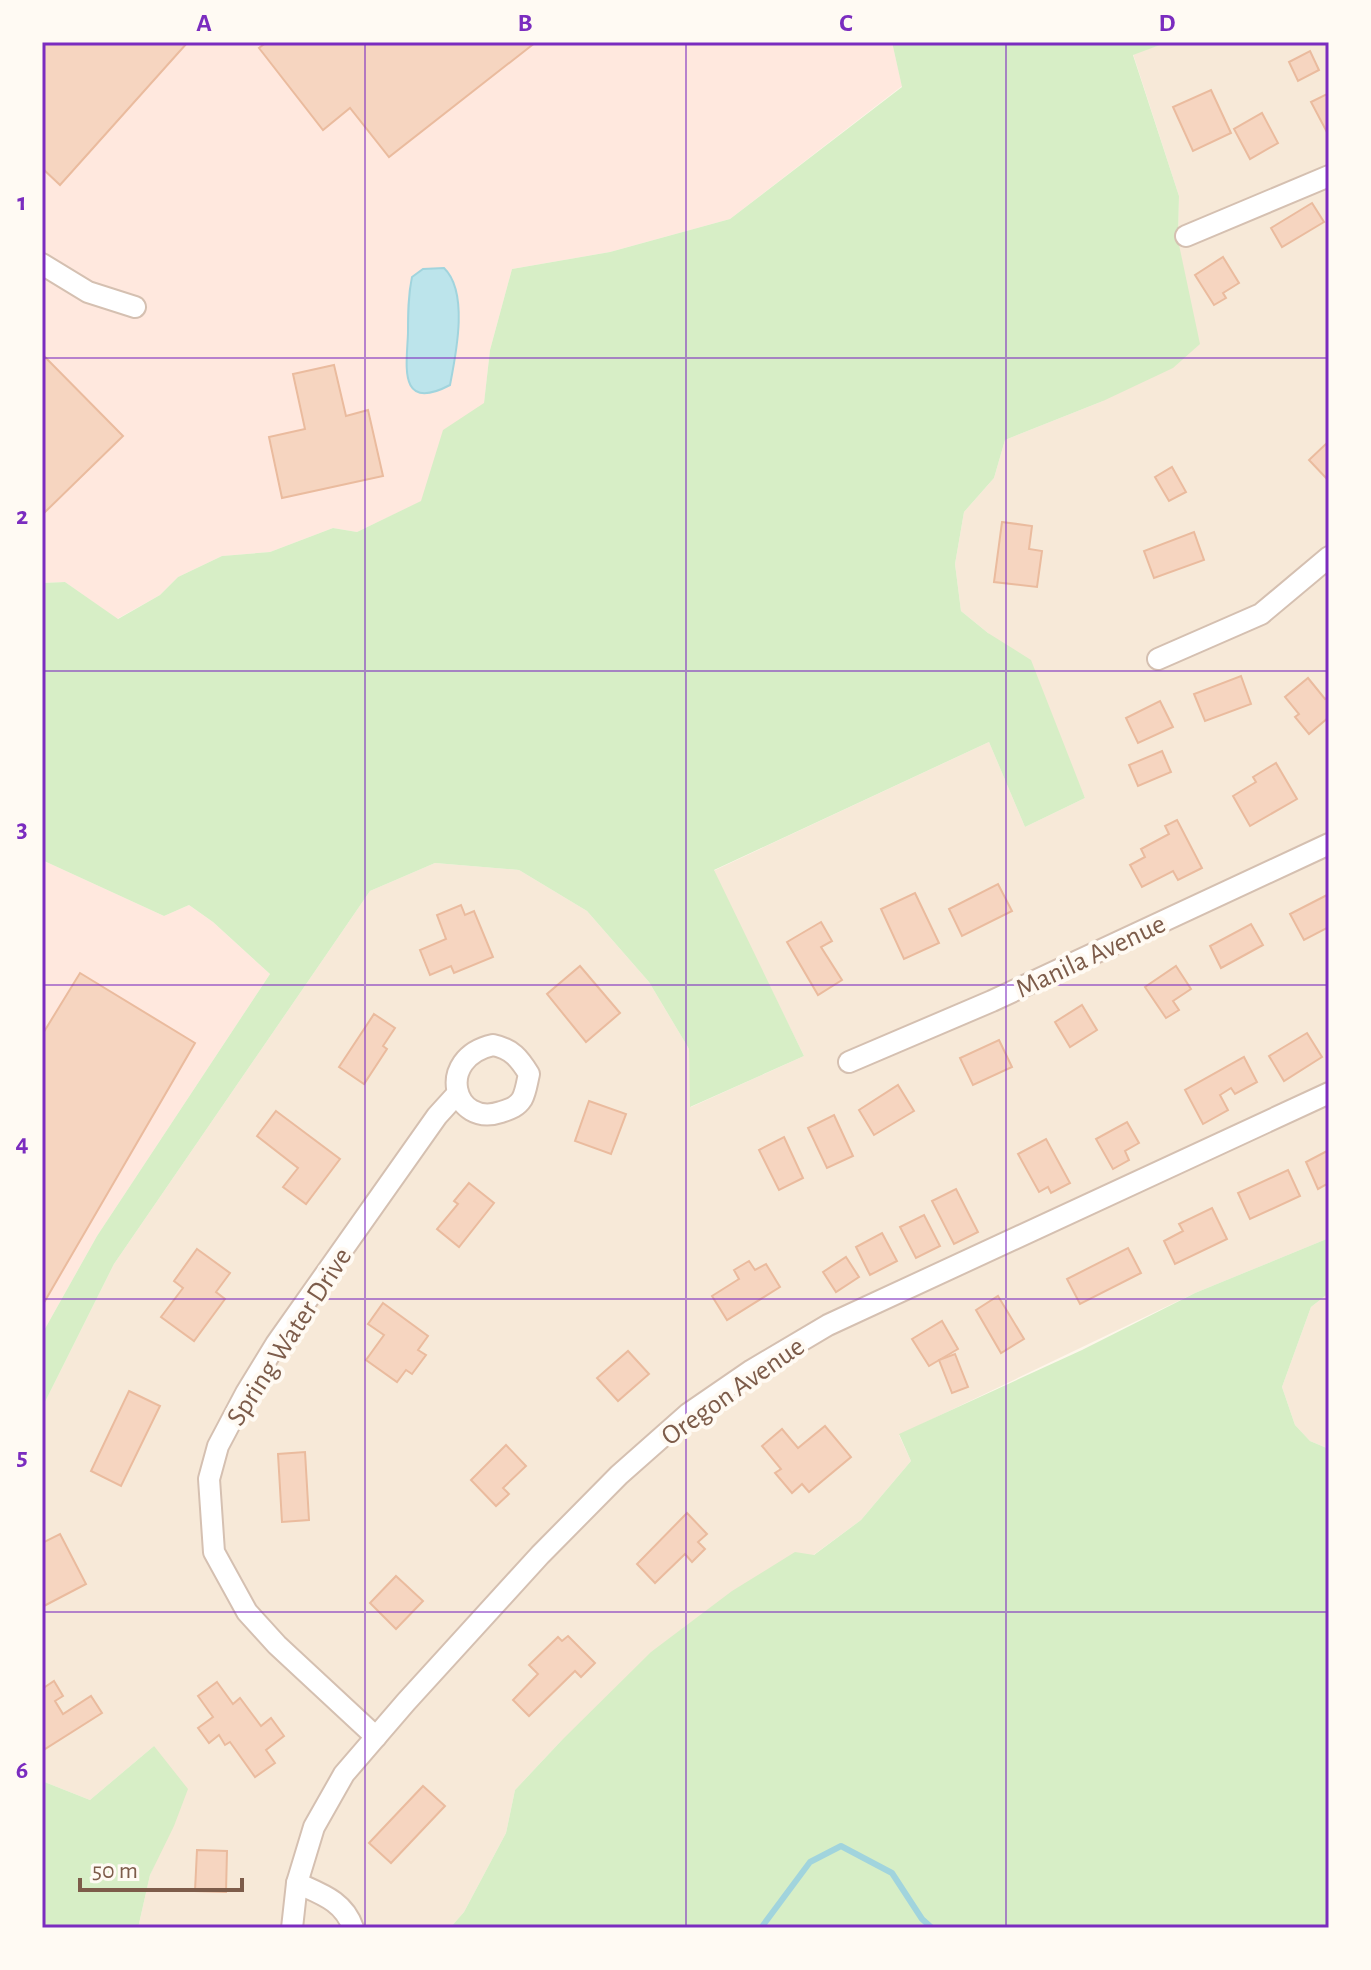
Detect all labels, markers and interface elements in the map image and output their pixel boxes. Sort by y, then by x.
text: A [196,10,212,36]
text: B [517,10,533,36]
text: C [839,10,853,36]
text: D [1158,10,1176,36]
text: 1 [17,189,27,215]
text: 2 [16,503,28,529]
text: 3 [16,816,28,842]
street label: Manila Avenue [1012,910,1170,1004]
text: 4 [15,1130,29,1156]
street label: Spring Water Drive [222,1243,357,1431]
street label: Oregon Avenue [657,1332,810,1451]
text: 5 [16,1444,28,1470]
text: 6 [16,1757,28,1783]
scale bar [80,1842,242,1892]
text: 50 m [92,1859,138,1883]

